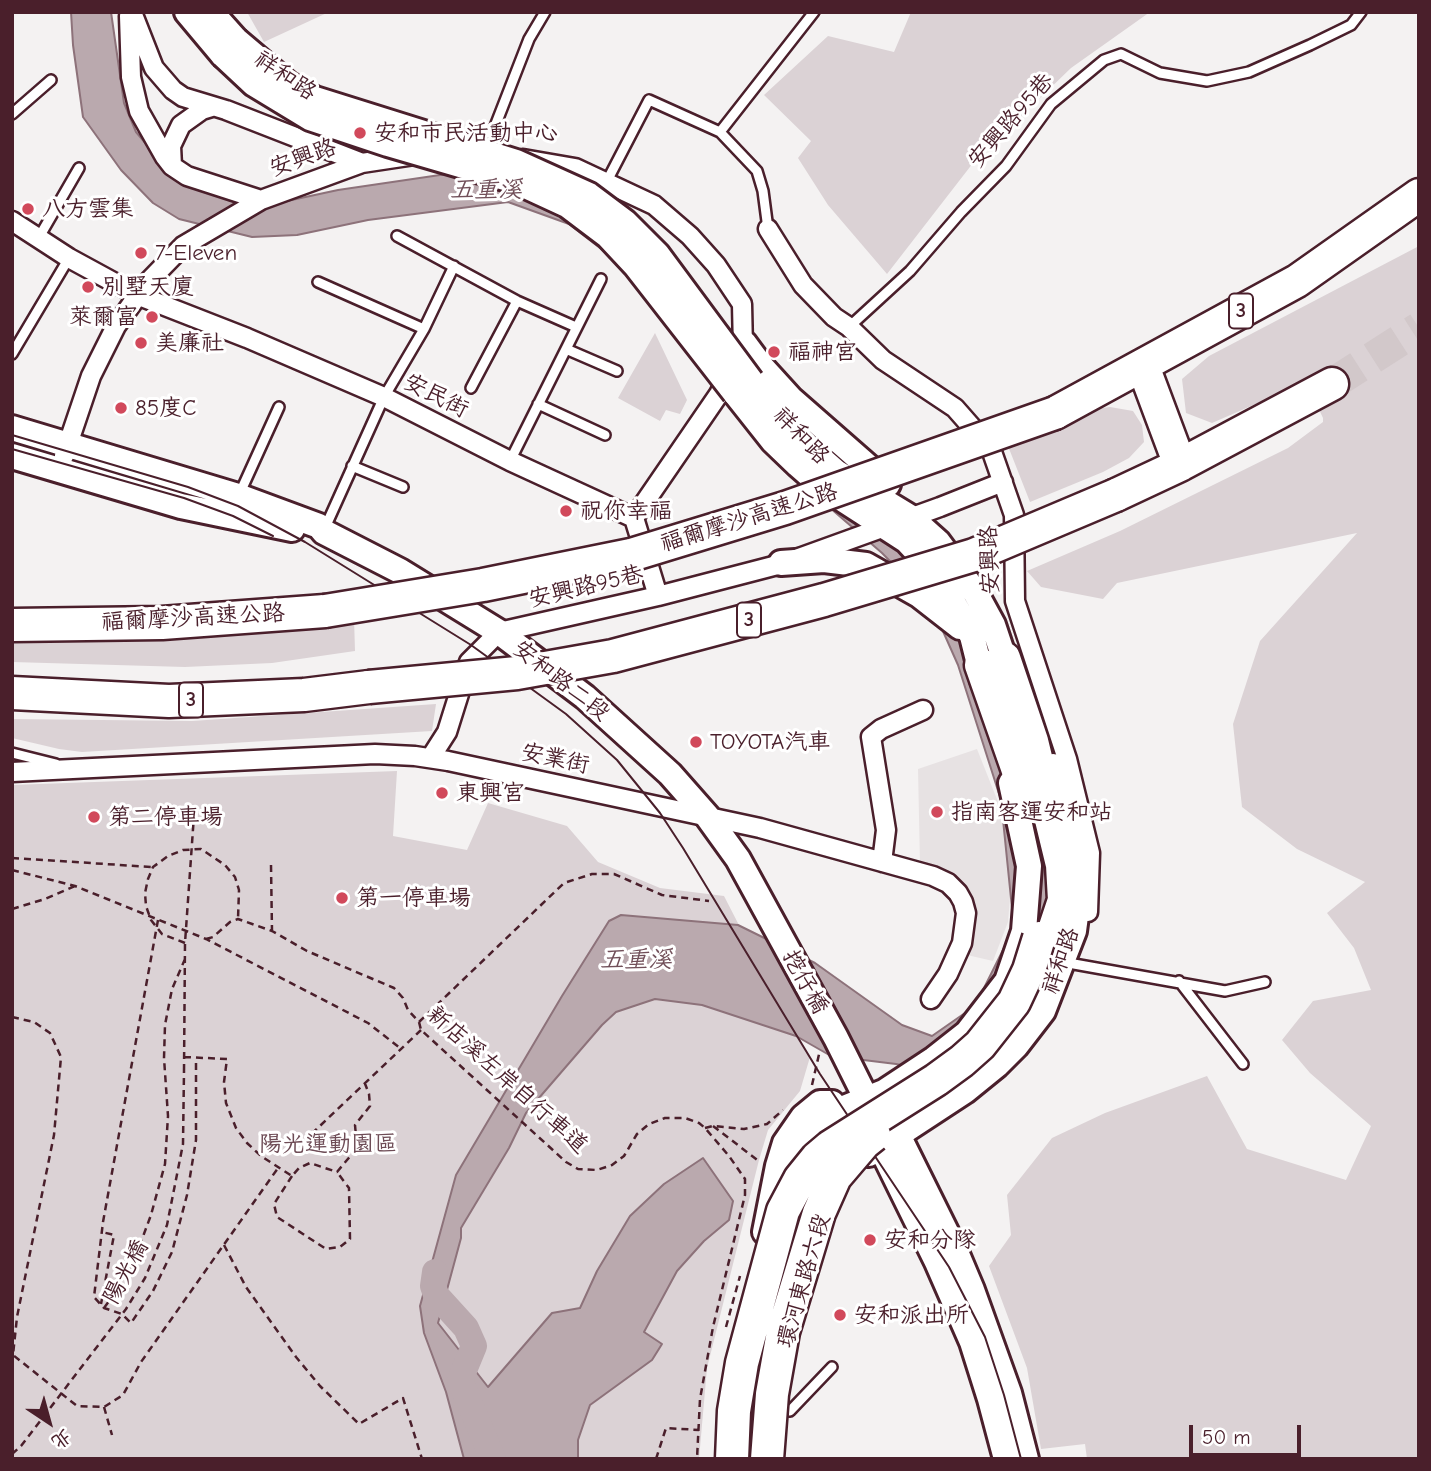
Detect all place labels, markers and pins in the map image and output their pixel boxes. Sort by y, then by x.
place label: 安和市民活動中心 [374,119,558,147]
marker: 安和市民活動中心 [352,125,368,141]
place label: 八方雲集 [42,195,134,223]
marker: 八方雲集 [20,201,36,217]
place label: 7-Eleven [155,239,237,267]
marker: 7-Eleven [133,245,149,261]
place label: 別墅天廈 [102,273,194,301]
marker: 別墅天廈 [80,279,96,295]
place label: 萊爾富 [69,303,138,331]
marker: 萊爾富 [144,309,160,325]
place label: 美廉社 [155,329,224,357]
marker: 美廉社 [133,335,149,351]
place label: 福神宮 [788,338,857,366]
marker: 福神宮 [766,344,782,360]
place label: 85度C [135,394,196,422]
marker: 85度C [113,400,129,416]
place label: 祝你幸福 [580,497,672,525]
marker: 祝你幸福 [558,503,574,519]
place label: TOYOTA汽車 [710,728,830,756]
marker: TOYOTA汽車 [688,734,704,750]
place label: 東興宮 [456,779,525,807]
marker: 東興宮 [434,785,450,801]
place label: 指南客運安和站 [951,798,1112,826]
place label: 第二停車場 [108,803,223,831]
marker: 指南客運安和站 [929,804,945,820]
marker: 第二停車場 [86,809,102,825]
place label: 第一停車場 [356,884,471,912]
marker: 第一停車場 [334,890,350,906]
place label: 安和分隊 [884,1226,976,1254]
marker: 安和分隊 [862,1232,878,1248]
place label: 安和派出所 [854,1301,969,1329]
marker: 安和派出所 [832,1307,848,1323]

